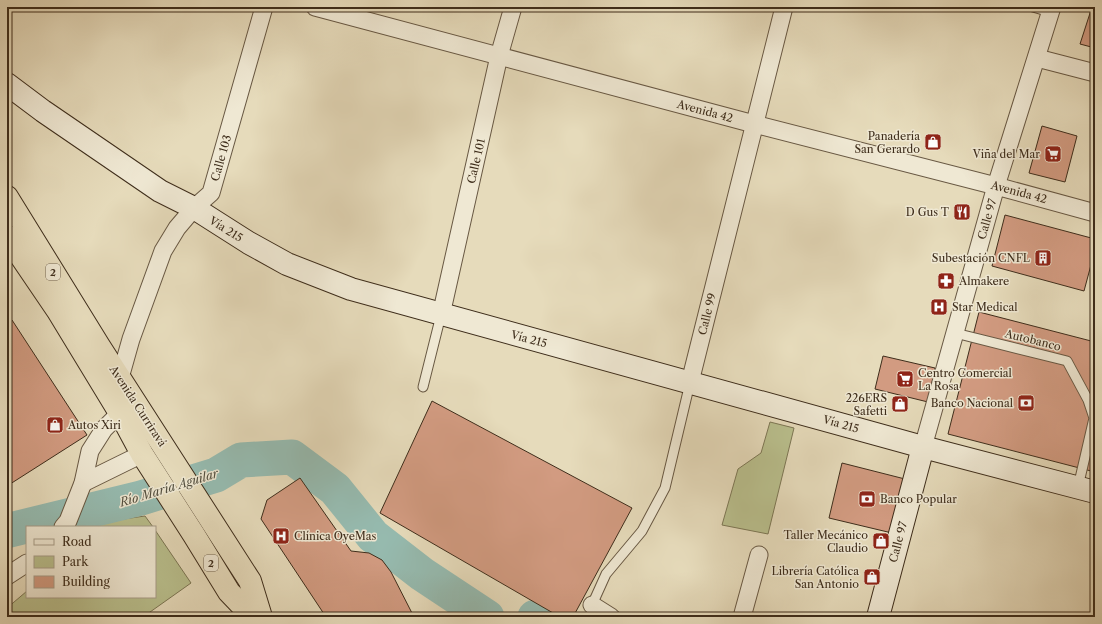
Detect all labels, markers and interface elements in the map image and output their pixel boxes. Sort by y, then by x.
street label: Avenida 42 [674,97,735,125]
place label: Panadería San Gerardo [855,129,920,156]
shop icon: Panadería San Gerardo [923,132,943,152]
street label: Calle 103 [208,133,234,183]
street label: Calle 101 [464,137,488,185]
supermarket icon: Viña del Mar [1043,144,1063,164]
place label: Viña del Mar [972,147,1040,161]
street label: Avenida 42 [988,178,1049,206]
street label: Calle 97 [975,196,1000,241]
restaurant icon: D Gus T [952,202,972,222]
place label: D Gus T [906,205,950,219]
street label: Vía 215 [206,213,245,245]
building icon: Subestación CNFL [1033,248,1053,268]
place label: Subestación CNFL [932,251,1031,265]
road number: 2 [46,264,60,280]
pharmacy icon: Almakere [936,271,956,291]
place label: Almakere [958,274,1009,288]
street label: Calle 99 [695,292,719,336]
hospital icon: Star Medical [929,297,949,317]
place label: Star Medical [952,300,1018,314]
street label: Autobanco [1003,326,1063,354]
street label: Vía 215 [508,327,549,351]
street label: Avenida Curriravá [106,362,170,449]
place label: Centro Comercial La Rosa [918,366,1013,393]
supermarket icon: Centro Comercial La Rosa [895,369,915,389]
place label: 226ERS Safetti [846,391,888,418]
bank icon: Banco Nacional [1016,393,1036,413]
shop icon: 226ERS Safetti [890,394,910,414]
place label: Banco Nacional [931,396,1014,410]
street label: Vía 215 [820,412,861,436]
shop icon: Autos Xiri [45,415,65,435]
place label: Autos Xiri [67,418,122,432]
water label: Río María Aguilar [117,465,221,510]
bank icon: Banco Popular [857,489,877,509]
place label: Banco Popular [880,492,957,506]
street label: Calle 97 [886,519,910,564]
legend [26,526,156,598]
hospital icon: Clínica OyeMas [271,526,291,546]
place label: Taller Mecánico Claudio [784,528,868,555]
place label: Clínica OyeMas [294,529,377,543]
shop icon: Taller Mecánico Claudio [871,531,891,551]
text: Road [62,534,92,549]
text: Park [62,554,89,569]
road number: 2 [204,555,218,571]
place label: Librería Católica San Antonio [771,564,859,591]
shop icon: Librería Católica San Antonio [862,567,882,587]
text: Building [62,574,110,589]

